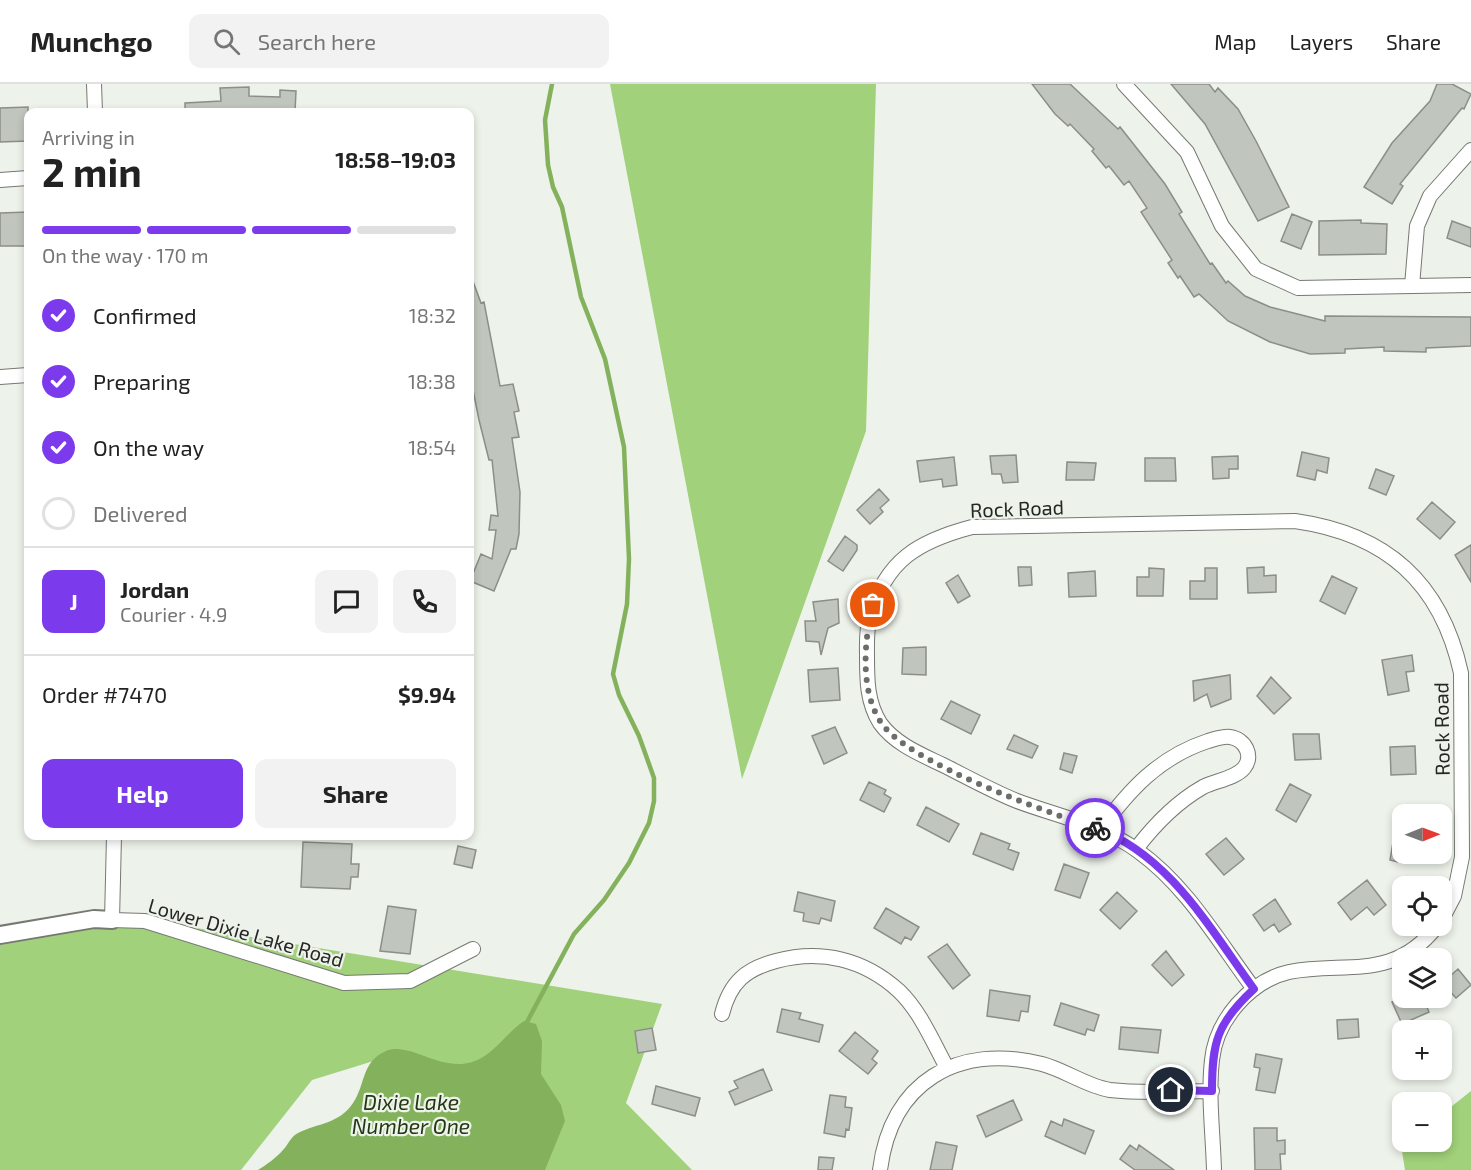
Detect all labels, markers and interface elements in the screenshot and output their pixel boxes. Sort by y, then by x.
search box [189,14,609,68]
text: Munchgo [30,24,153,58]
icon: search [210,25,243,58]
text: Search here [258,28,376,54]
text: Map [1214,29,1256,54]
text: Layers [1289,29,1353,54]
text: Share [1386,29,1441,54]
text: Arriving in [42,125,135,149]
text: 18:58–19:03 [335,146,456,172]
text: 2 min [42,148,142,195]
text: On the way · 170 m [42,243,209,267]
icon: check [42,299,75,332]
text: Confirmed [93,302,197,328]
text: 18:32 [409,303,456,327]
icon: check [42,365,75,398]
text: Preparing [93,368,191,394]
text: 18:38 [408,369,456,393]
icon: check [42,431,75,464]
text: On the way [93,434,204,460]
text: 18:54 [408,435,456,459]
street label: Rock Road [970,494,1064,522]
text: Delivered [93,500,188,526]
button: chat [315,570,378,633]
button: phone [393,570,456,633]
text: Jordan [120,576,189,602]
pin [847,579,898,630]
text: J [69,588,78,614]
icon: bag [856,588,889,621]
text: Courier · 4.9 [120,602,227,626]
text: Order #7470 [42,681,167,707]
text: $9.94 [398,681,456,707]
street label: Rock Road [1428,682,1454,776]
button: Help [42,759,243,828]
button: Share [255,759,456,828]
courier [1065,798,1125,858]
north arrow [1392,804,1452,864]
map controls [1392,804,1452,1152]
icon: bike [1079,812,1112,845]
button: locate [1392,876,1452,936]
street label: Lower Dixie Lake Road [146,893,346,971]
button: layers [1392,948,1452,1008]
button: + [1392,1020,1452,1080]
pin [1145,1064,1196,1115]
icon: home [1154,1073,1187,1106]
water label: Dixie Lake Number One [352,1089,470,1138]
button: − [1392,1092,1452,1152]

